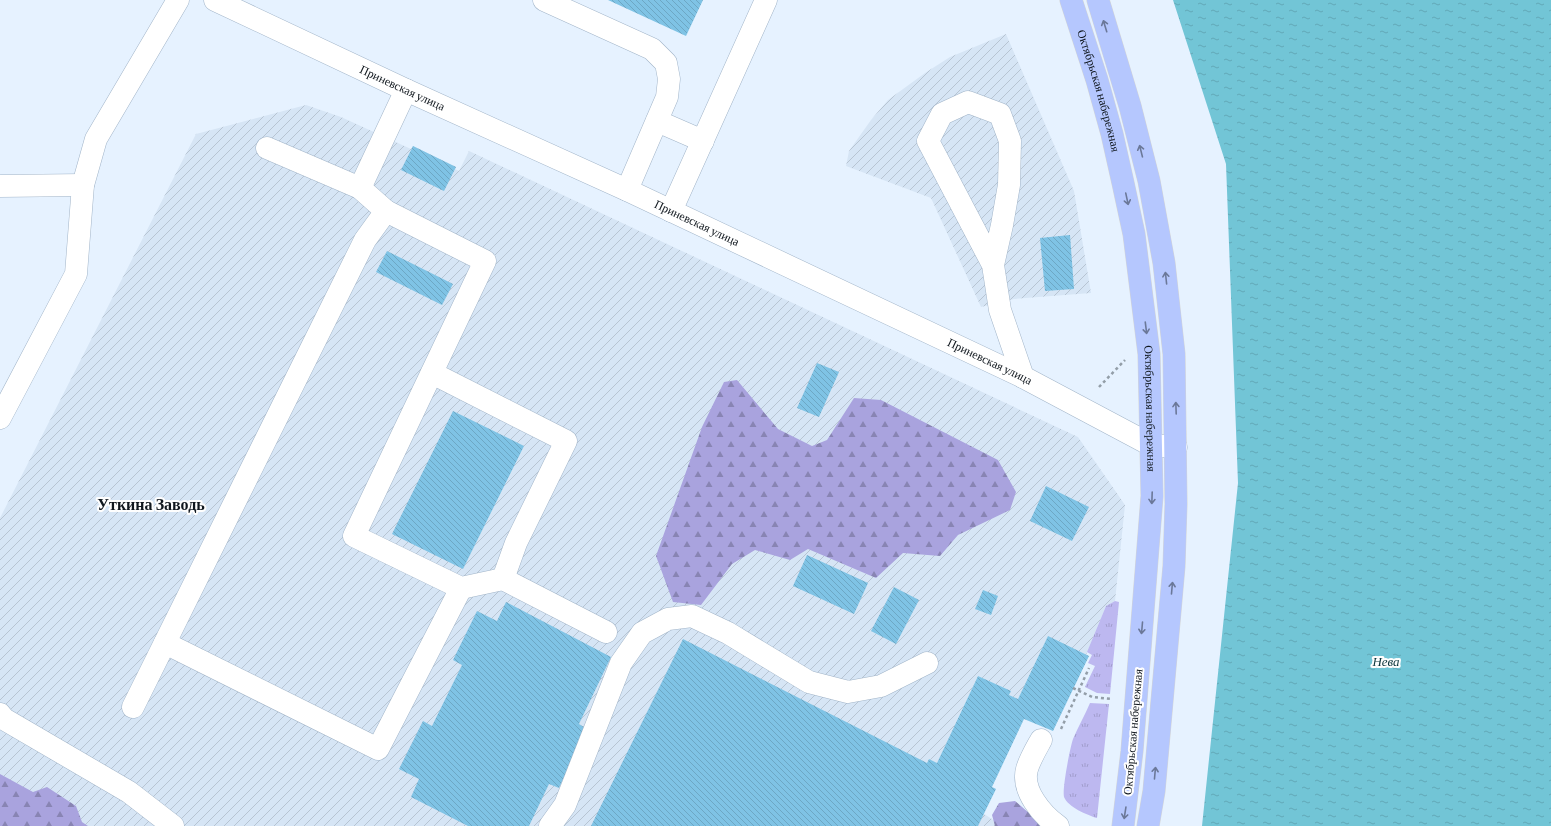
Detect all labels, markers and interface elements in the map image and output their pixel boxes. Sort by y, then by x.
one-way arrow [1101,20,1108,33]
street label: Октябрьская набережная [1074,28,1123,154]
street label: Приневская улица [358,62,448,114]
one-way arrow [1137,145,1144,158]
one-way arrow [1123,192,1131,205]
street label: Приневская улица [652,197,742,249]
one-way arrow [1162,272,1170,285]
one-way arrow [1142,321,1150,334]
street label: Приневская улица [945,335,1035,388]
street label: Октябрьская набережная [1141,344,1158,472]
one-way arrow [1172,402,1179,415]
one-way arrow [1148,491,1156,504]
district label: Уткина Заводь [97,496,205,513]
one-way arrow [1168,582,1175,595]
one-way arrow [1139,621,1146,634]
water label: Нева [1371,654,1400,669]
street label: Октябрьская набережная [1121,668,1146,796]
one-way arrow [1151,767,1159,780]
one-way arrow [1121,806,1129,819]

